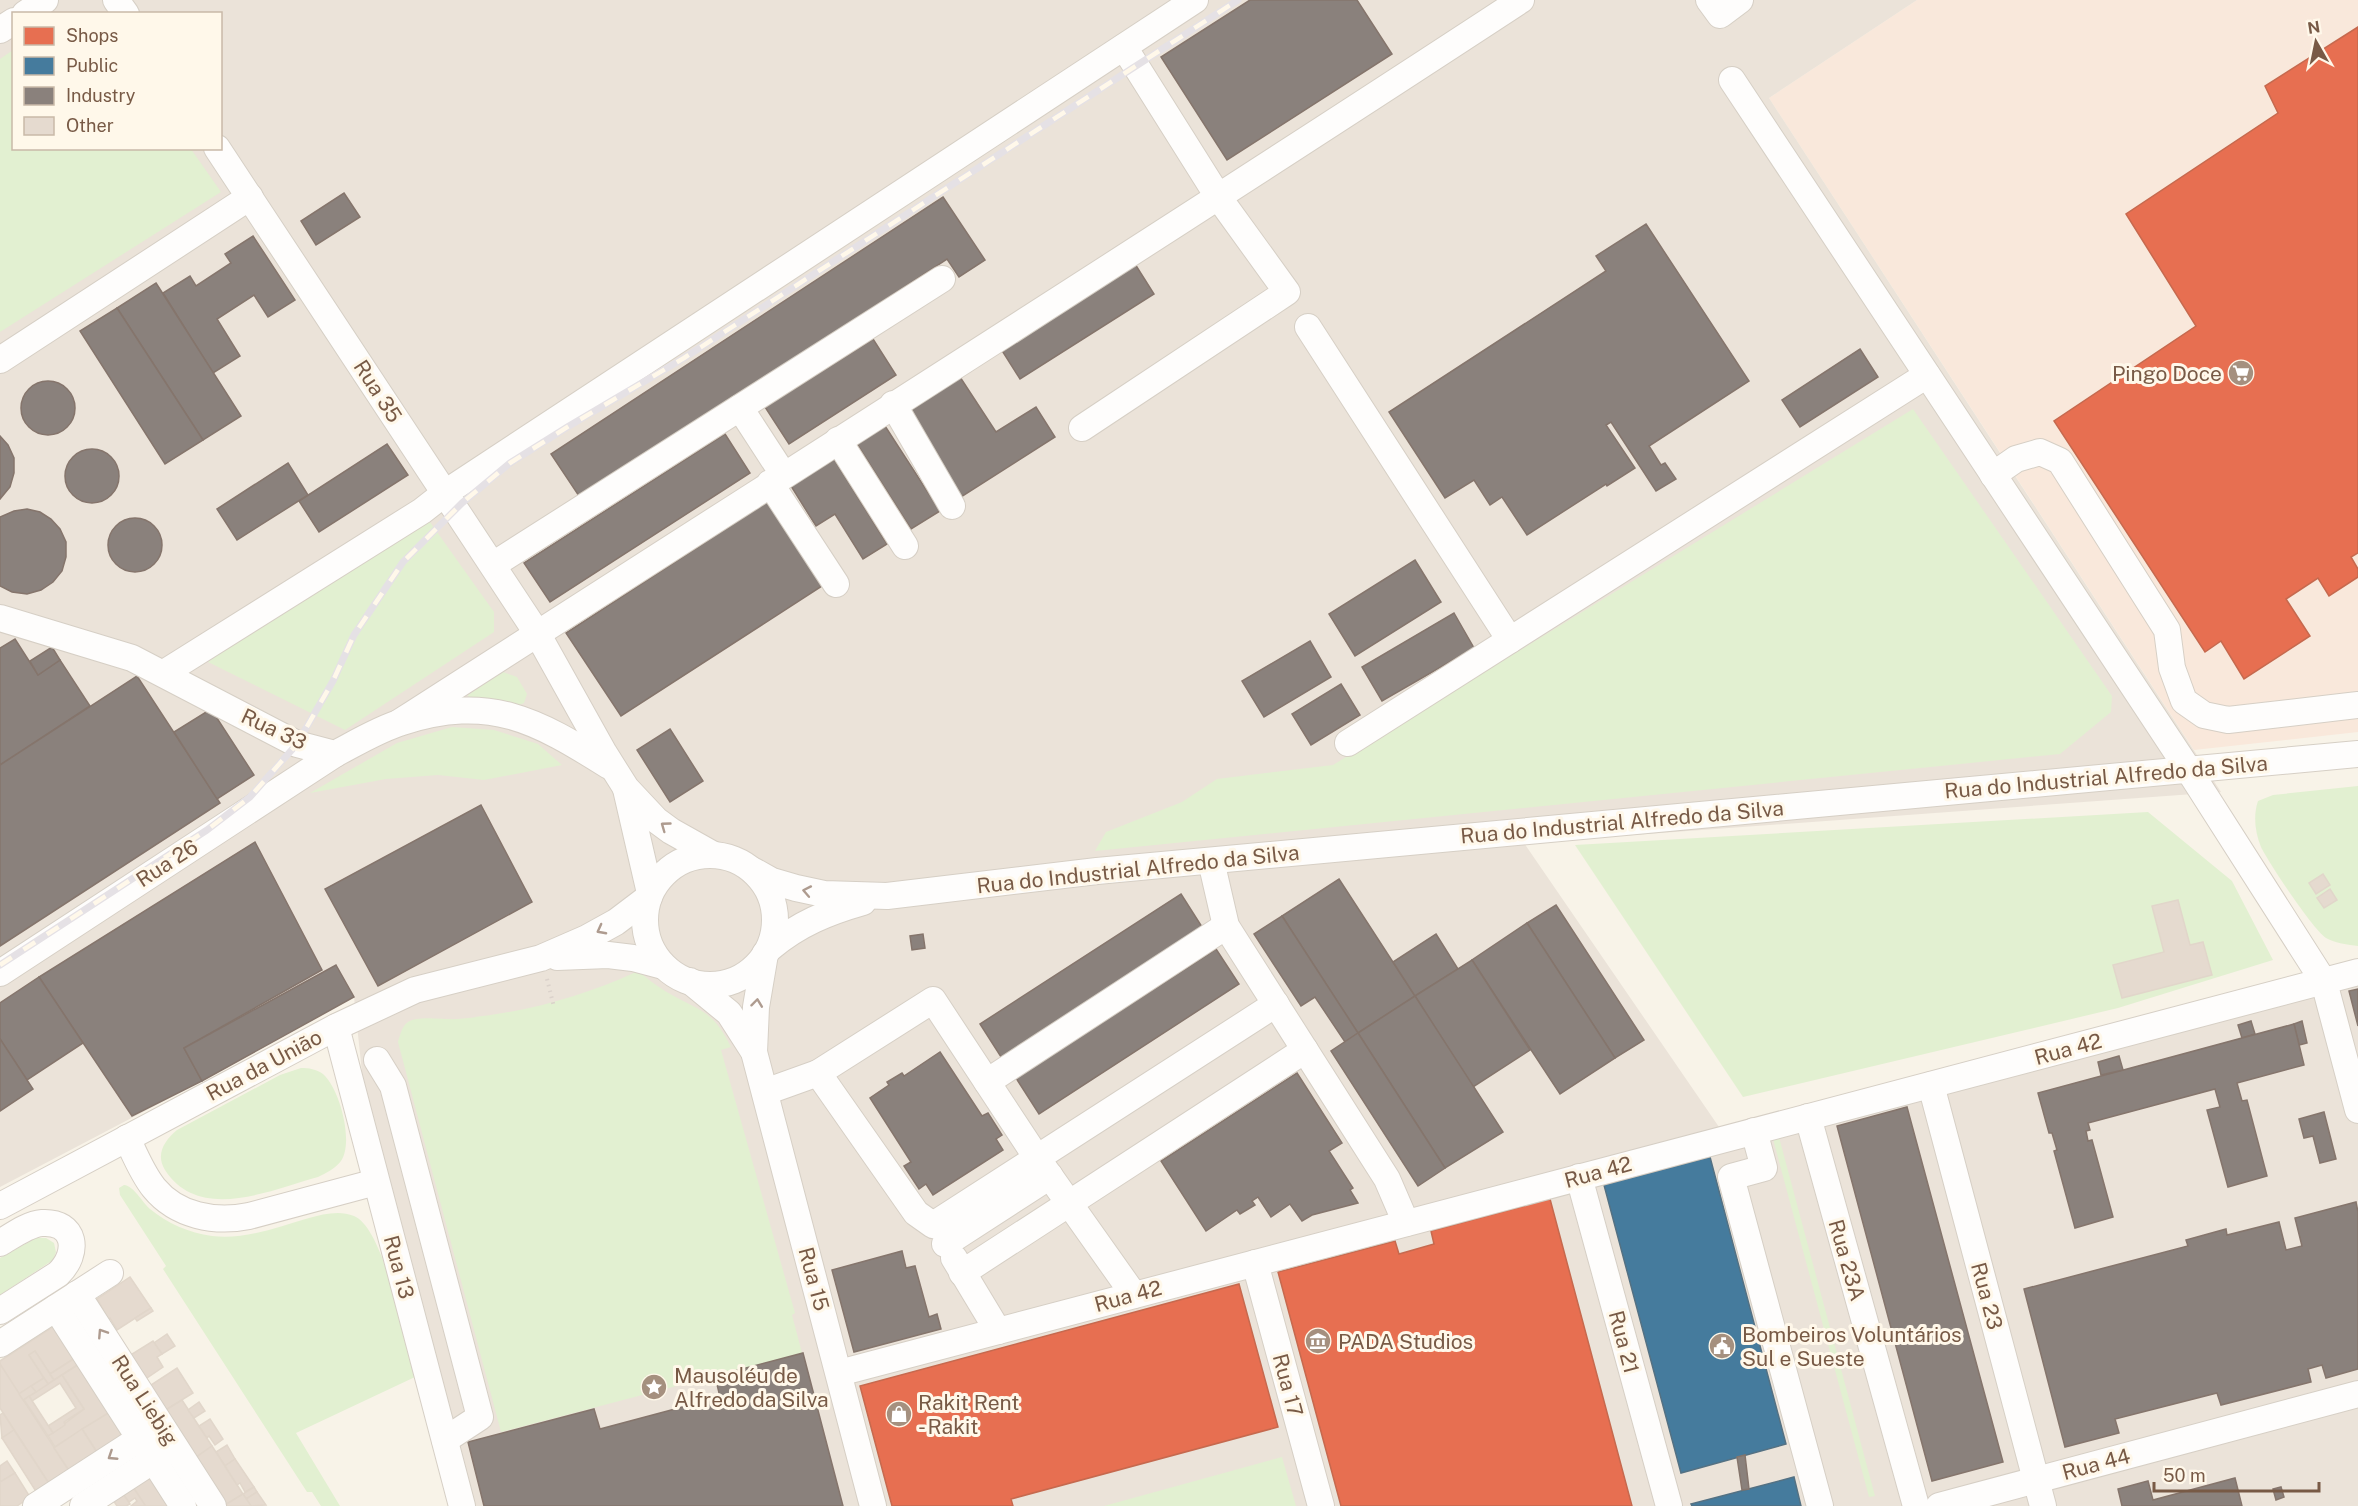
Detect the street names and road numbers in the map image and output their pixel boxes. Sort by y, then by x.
street label: Rua 35 [349,355,407,427]
street label: Rua 33 [237,703,311,755]
street label: Rua do Industrial Alfredo da Silva [1943,750,2269,804]
street label: Rua do Industrial Alfredo da Silva [1459,795,1785,849]
street label: Rua 26 [131,834,203,892]
street label: Rua do Industrial Alfredo da Silva [975,840,1301,898]
street label: Rua da União [202,1024,326,1106]
street label: Rua 42 [2032,1028,2104,1070]
street label: Rua 42 [1562,1151,1634,1193]
street label: Rua 23A [1823,1216,1871,1304]
street label: Rua 13 [379,1233,419,1301]
street label: Rua 15 [794,1244,834,1314]
street label: Rua 23 [1966,1260,2008,1332]
street label: Rua 42 [1092,1275,1164,1317]
street label: Rua 21 [1604,1308,1644,1376]
street label: Rua Liebig [106,1350,184,1450]
street label: Rua 17 [1268,1351,1308,1419]
street label: Rua 44 [2059,1443,2133,1485]

